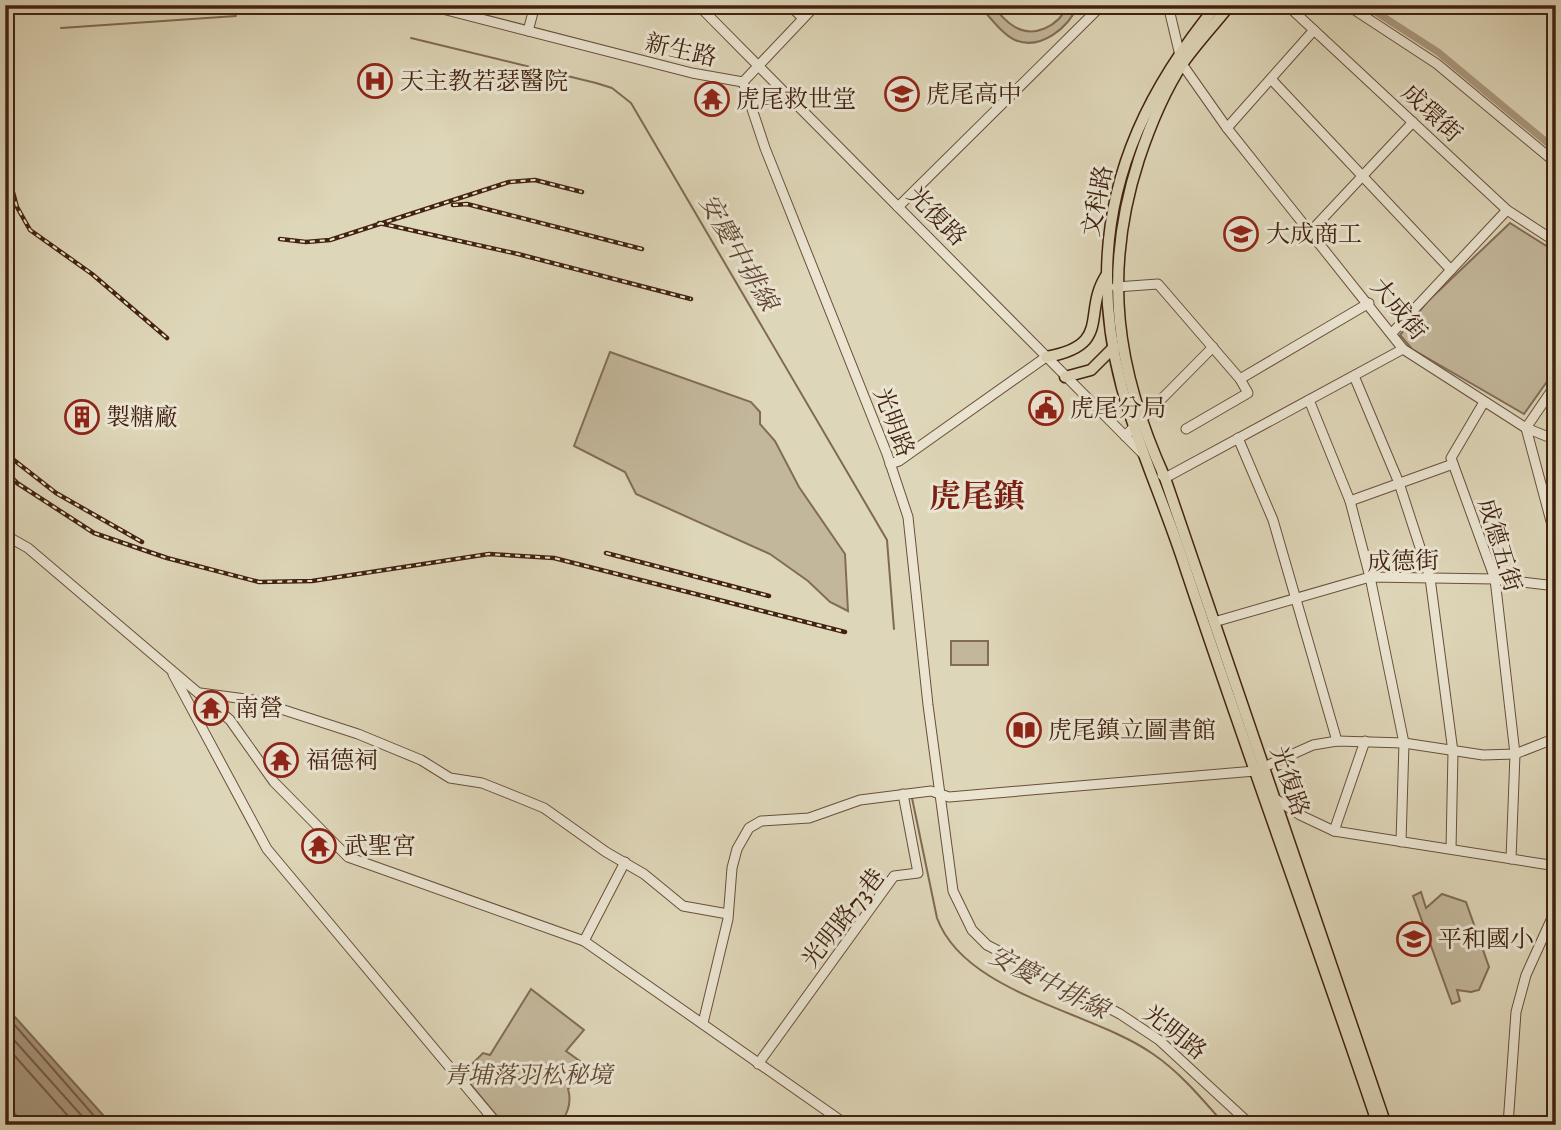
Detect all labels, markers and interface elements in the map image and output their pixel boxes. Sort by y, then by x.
street label: 新生路 [642,28,719,74]
hospital icon: 天主教若瑟醫院 [356,62,394,100]
place label: 天主教若瑟醫院 [400,67,568,97]
school or university icon: 虎尾高中 [883,75,921,113]
street label: 成環街 [1395,78,1468,149]
temple icon: 虎尾救世堂 [693,80,731,118]
place label: 虎尾高中 [926,80,1022,110]
place label: 虎尾救世堂 [736,85,856,115]
street label: 文科路 [1076,163,1120,239]
street label: 光復路 [900,181,972,253]
water label: 安慶中排線 [691,188,786,320]
school or university icon: 大成商工 [1222,215,1260,253]
place label: 大成商工 [1266,220,1362,250]
street label: 大成街 [1364,272,1433,347]
street label: 光明路 [866,383,920,461]
public building icon: 虎尾分局 [1027,389,1065,427]
place label: 虎尾分局 [1070,394,1166,424]
building icon: 製糖廠 [63,398,101,436]
place label: 製糖廠 [106,403,178,433]
district label: 虎尾鎮 [929,478,1025,518]
street label: 成德五街 [1471,495,1527,596]
street label: 成德街 [1367,546,1439,578]
temple icon: 南營 [192,689,230,727]
place label: 南營 [235,694,283,724]
library icon: 虎尾鎮立圖書館 [1005,711,1043,749]
place label: 虎尾鎮立圖書館 [1048,716,1216,746]
temple icon: 福德祠 [262,741,300,779]
street label: 光復路 [1263,742,1315,820]
place label: 福德祠 [306,746,378,776]
temple icon: 武聖宮 [300,827,338,865]
place label: 武聖宮 [344,832,416,862]
street label: 光明路73巷 [796,863,892,974]
school or university icon: 平和國小 [1395,920,1433,958]
place label: 平和國小 [1438,925,1534,955]
water label: 安慶中排線 [983,939,1116,1029]
street label: 光明路 [1137,999,1212,1067]
park label: 青埔落羽松秘境 [444,1061,615,1091]

